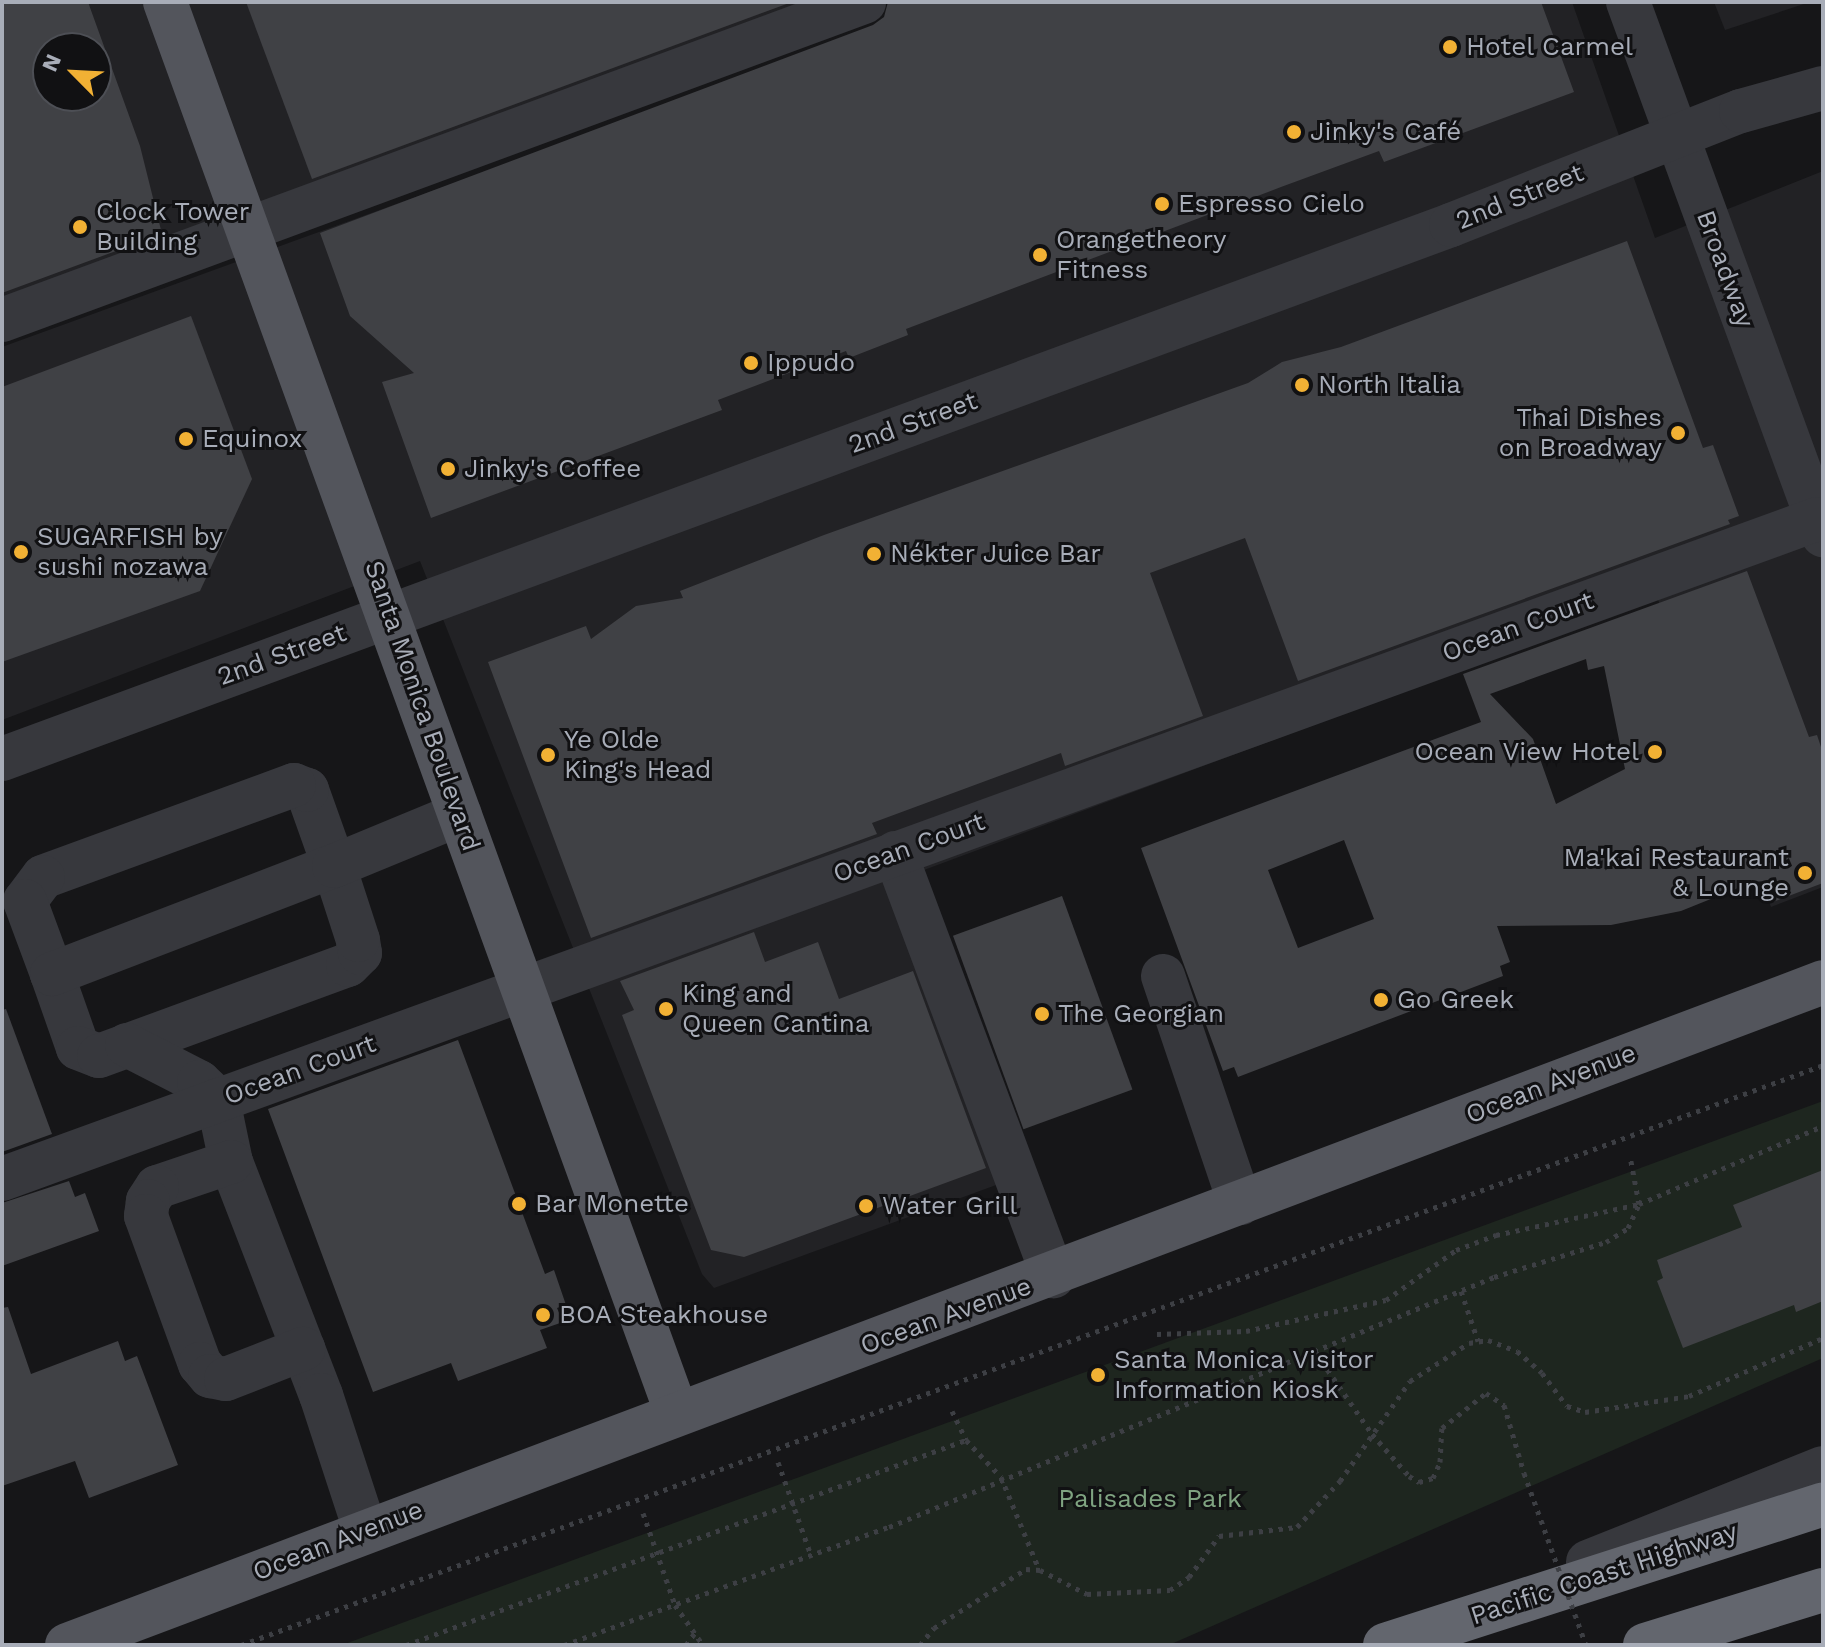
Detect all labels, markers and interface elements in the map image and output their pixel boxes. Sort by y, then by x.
place label: Hotel Carmel [1466,31,1634,63]
north arrow [32,32,112,112]
marker: Hotel Carmel [1441,38,1459,56]
text: N [37,50,66,75]
place label: Jinky's Café [1310,116,1461,148]
marker: Jinky's Café [1285,123,1303,141]
street label: 2nd Street [1452,157,1588,237]
place label: Espresso Cielo [1178,188,1365,220]
marker: Espresso Cielo [1153,195,1171,213]
place label: Clock Tower Building [96,196,251,258]
street label: Broadway [1689,206,1761,332]
marker: Clock Tower Building [71,218,89,236]
place label: Orangetheory Fitness [1056,224,1226,286]
marker: Orangetheory Fitness [1031,246,1049,264]
place label: Ippudo [767,347,855,379]
marker: Ippudo [742,354,760,372]
place label: North Italia [1318,369,1461,401]
marker: North Italia [1293,376,1311,394]
street label: 2nd Street [844,385,982,461]
place label: Thai Dishes on Broadway [1499,402,1662,464]
place label: Equinox [202,423,302,455]
marker: Thai Dishes on Broadway [1669,424,1687,442]
marker: Equinox [177,430,195,448]
place label: Jinky's Coffee [464,453,641,485]
marker: Jinky's Coffee [439,460,457,478]
place label: SUGARFISH by sushi nozawa [37,521,223,582]
place label: Nékter Juice Bar [890,538,1102,570]
marker: SUGARFISH by sushi nozawa [12,543,30,561]
marker: Nékter Juice Bar [865,545,883,563]
street label: Santa Monica Boulevard [357,556,487,856]
street label: Ocean Court [1438,585,1598,669]
street label: 2nd Street [213,617,351,693]
place label: Ye Olde King's Head [564,724,711,786]
place label: Ocean View Hotel [1413,736,1639,768]
marker: Ocean View Hotel [1646,743,1664,761]
marker: Ye Olde King's Head [539,746,557,764]
street label: Ocean Court [829,806,989,890]
place label: Ma'kai Restaurant & Lounge [1563,842,1789,904]
marker: Ma'kai Restaurant & Lounge [1796,864,1814,882]
place label: King and Queen Cantina [682,978,870,1040]
place label: Go Greek [1397,984,1514,1016]
marker: Go Greek [1372,991,1390,1009]
place label: The Georgian [1058,998,1224,1030]
marker: King and Queen Cantina [657,1000,675,1018]
marker: The Georgian [1033,1005,1051,1023]
street label: Ocean Court [220,1028,380,1112]
street label: Ocean Avenue [1461,1037,1641,1131]
place label: Bar Monette [535,1188,690,1220]
place label: Water Grill [882,1190,1018,1222]
marker: Bar Monette [510,1195,528,1213]
marker: Water Grill [857,1197,875,1215]
street label: Ocean Avenue [856,1270,1036,1362]
place label: BOA Steakhouse [559,1299,769,1331]
marker: BOA Steakhouse [534,1306,552,1324]
place label: Santa Monica Visitor Information Kiosk [1114,1344,1376,1406]
marker: Santa Monica Visitor Information Kiosk [1089,1366,1107,1384]
park label: Palisades Park [1058,1483,1242,1515]
street label: Ocean Avenue [248,1494,428,1588]
street label: Pacific Coast Highway [1467,1516,1741,1632]

